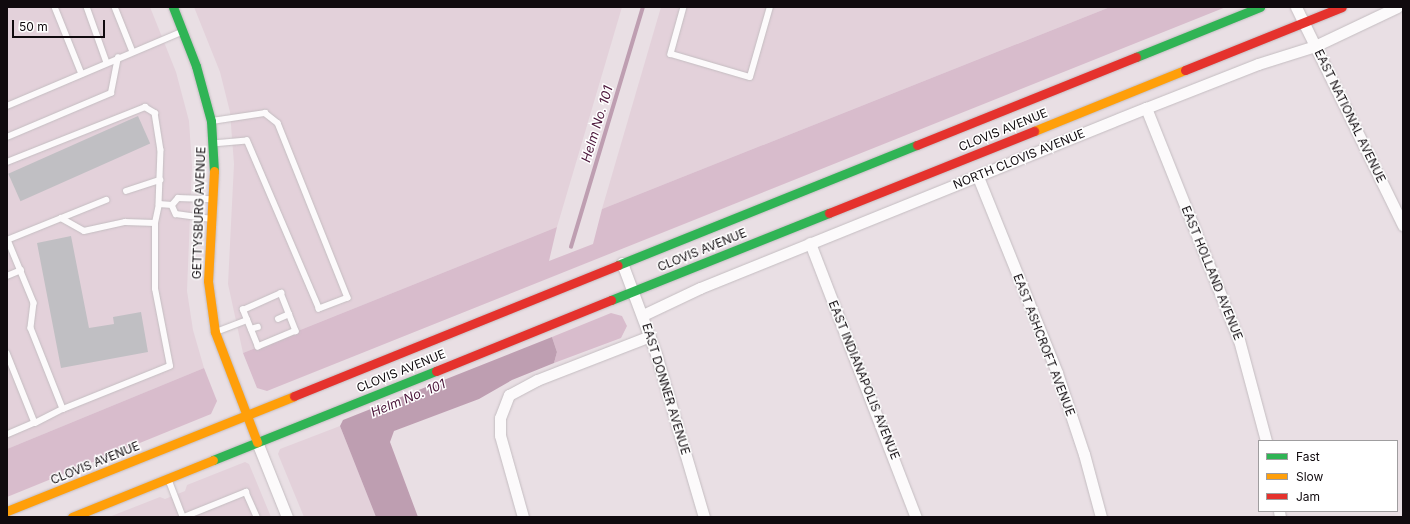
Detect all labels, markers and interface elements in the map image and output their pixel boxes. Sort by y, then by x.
scale bar [14,12,107,38]
text: 50 m [19,19,48,34]
street label: EAST NATIONAL AVENUE [1311,47,1389,185]
water label: Helm No. 101 [578,84,616,164]
street label: CLOVIS AVENUE [956,106,1050,154]
street label: NORTH CLOVIS AVENUE [951,126,1087,192]
street label: GETTYSBURG AVENUE [189,146,209,280]
street label: EAST HOLLAND AVENUE [1178,204,1246,342]
street label: CLOVIS AVENUE [655,226,749,274]
street label: EAST ASHCROFT AVENUE [1010,272,1078,418]
street label: EAST INDIANAPOLIS AVENUE [825,298,903,462]
street label: EAST DONNER AVENUE [639,322,693,456]
street label: CLOVIS AVENUE [354,347,448,395]
water label: Helm No. 101 [368,376,448,420]
street label: CLOVIS AVENUE [48,439,142,487]
legend [1258,440,1398,512]
text: Fast [1296,449,1320,464]
text: Slow [1296,469,1323,484]
text: Jam [1296,489,1320,504]

